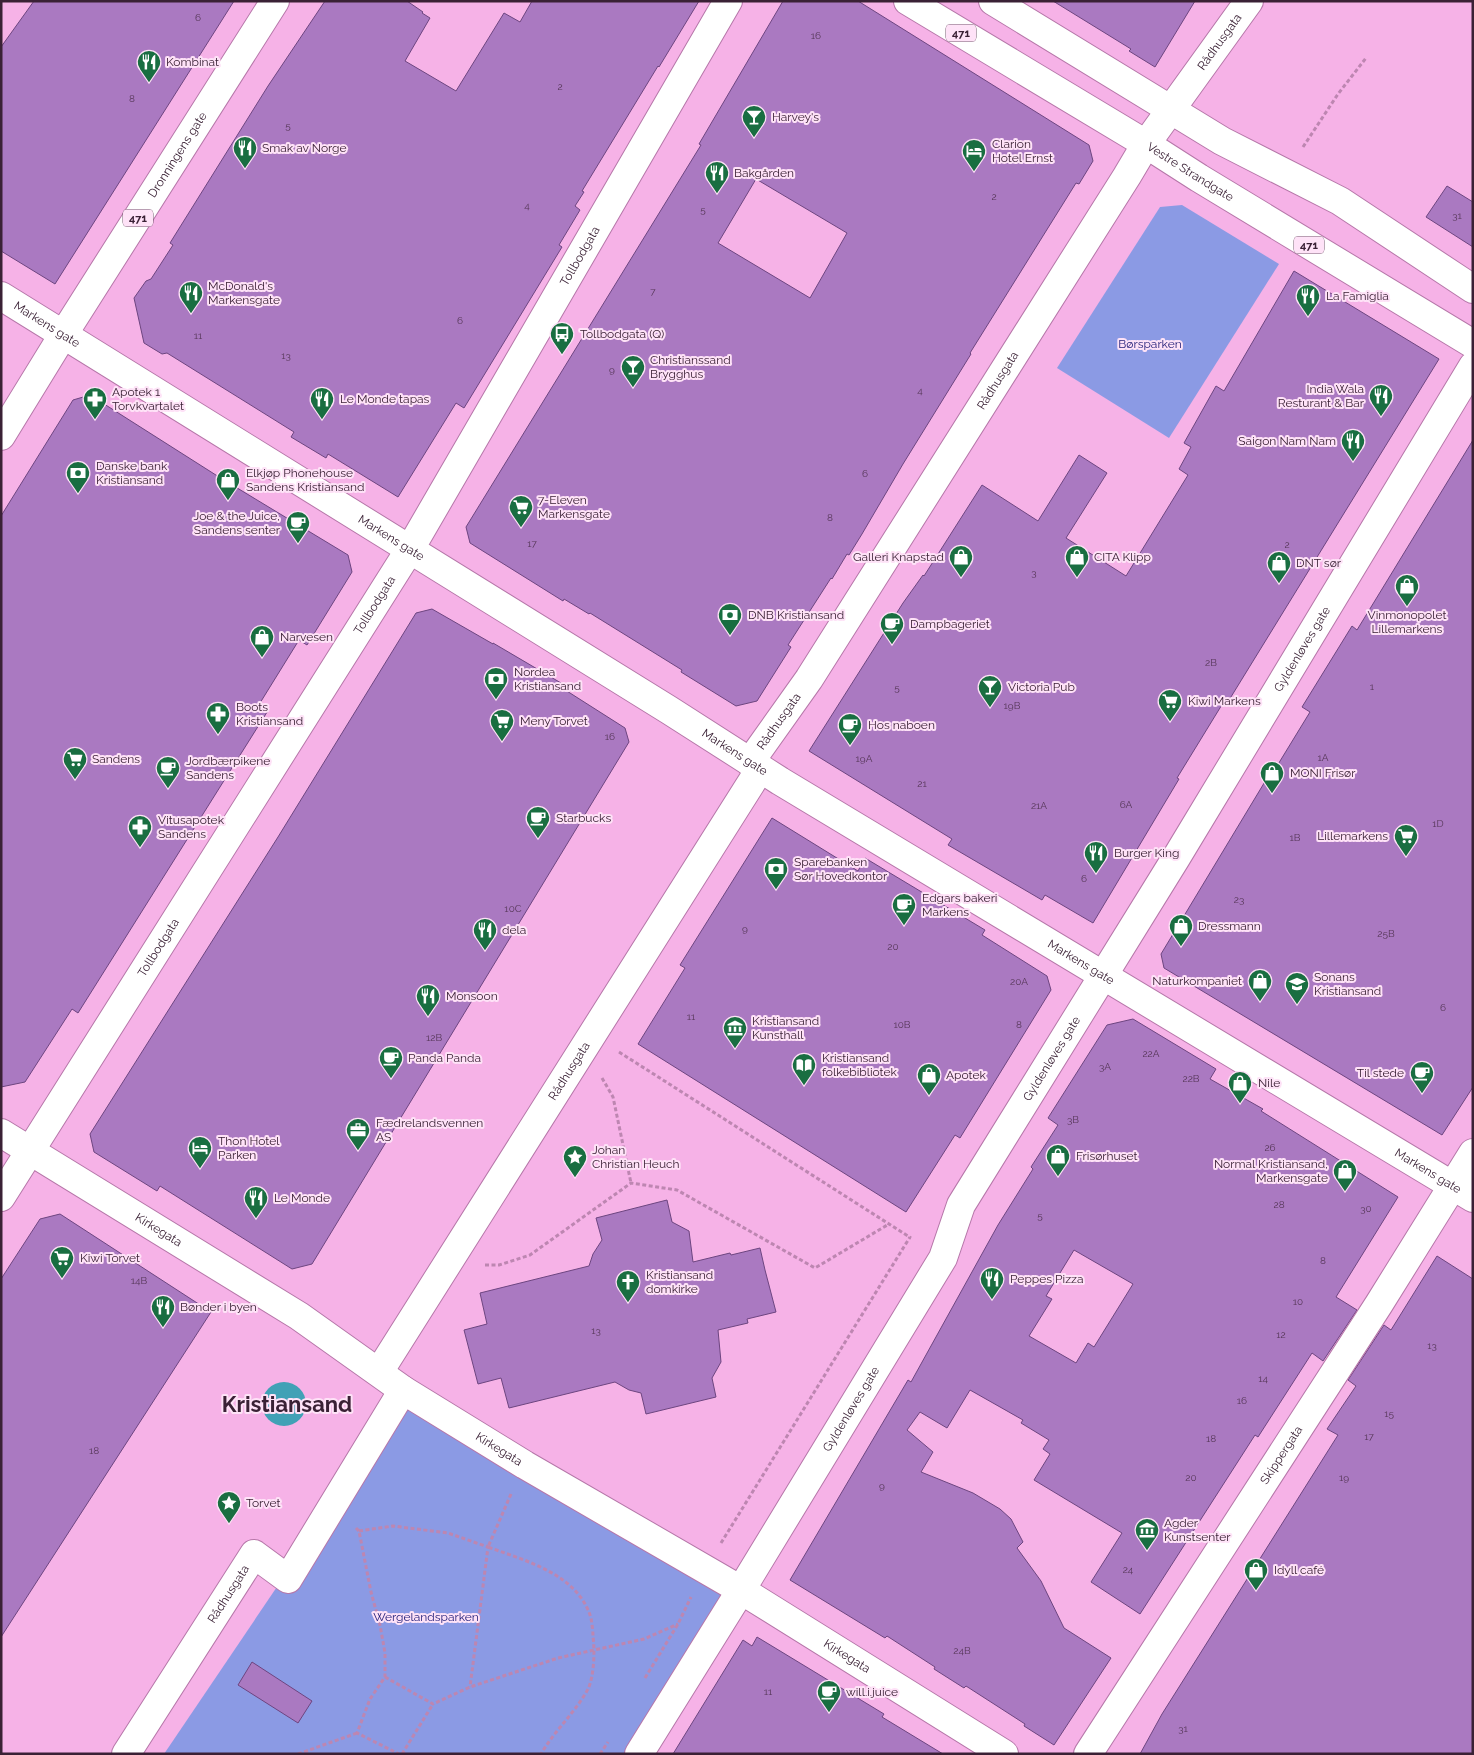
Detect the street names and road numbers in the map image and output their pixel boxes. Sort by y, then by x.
street label: Rådhusgata [1195,11,1245,73]
road number: 471 [946,24,976,42]
street label: Dronningens gate [145,109,210,200]
street label: Vestre Strandgate [1144,139,1236,204]
road number: 471 [123,210,153,227]
street label: Tollbodgata [557,224,603,288]
road number: 471 [1294,236,1324,254]
street label: Markens gate [11,299,82,350]
street label: Rådhusgata [974,349,1021,412]
street label: Markens gate [356,512,427,564]
street label: Tollbodgata [351,573,398,637]
street label: Gyldenløves gate [1271,604,1333,694]
street label: Rådhusgata [754,690,804,752]
street label: Markens gate [699,726,770,778]
street label: Tollbodgata [135,916,182,979]
street label: Markens gate [1045,937,1117,988]
street label: Gyldenløves gate [1020,1014,1083,1103]
street label: Rådhusgata [546,1039,593,1103]
street label: Markens gate [1392,1146,1464,1196]
street label: Kirkegata [133,1210,185,1249]
street label: Gyldenløves gate [820,1364,882,1454]
street label: Skippergata [1257,1423,1305,1487]
street label: Kirkegata [473,1429,525,1469]
street label: Rådhusgata [205,1562,252,1626]
street label: Kirkegata [821,1636,873,1676]

